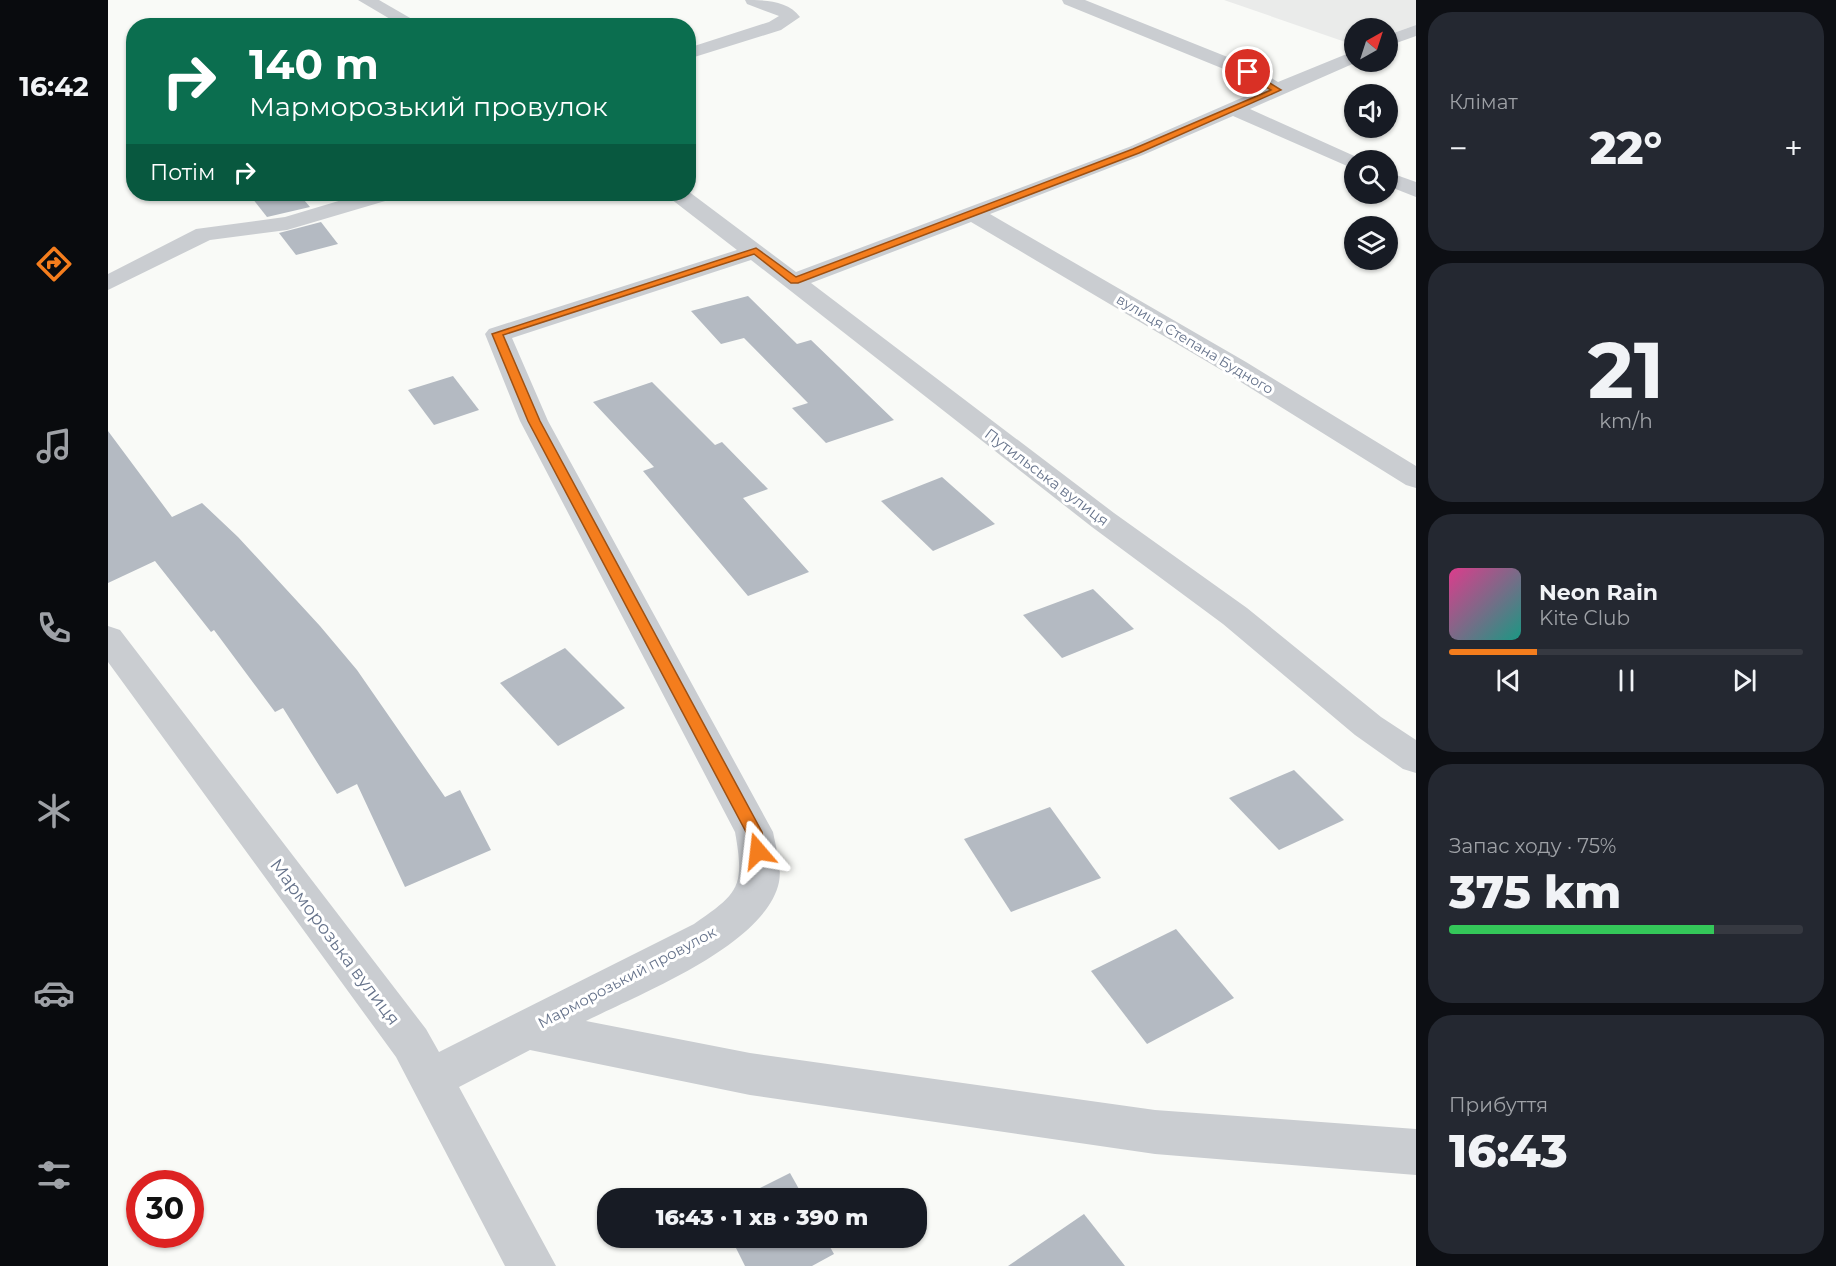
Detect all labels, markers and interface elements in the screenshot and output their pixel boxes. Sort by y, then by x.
north arrow [1344,18,1398,72]
map controls [1344,18,1398,270]
text: 140 m [249,38,379,90]
icon: right [150,42,228,120]
pin [1222,46,1273,97]
icon: arrive [1231,55,1264,88]
text: 16:42 [19,70,89,103]
button: sound [1344,84,1398,138]
text: Марморозький провулок [249,90,608,123]
text: Клімат [1449,90,1518,114]
text: 22° [1590,120,1662,175]
text: − [1449,128,1468,168]
text: + [1784,128,1803,168]
button: search [1344,150,1398,204]
icon: right [228,156,261,189]
text: Потім [150,159,216,186]
button: layers [1344,216,1398,270]
icon: directions [33,243,75,285]
street label: вулиця Степана Будного [1113,290,1277,398]
text: 21 [1588,322,1664,418]
text: km/h [1599,409,1653,433]
street label: Путильська вулиця [981,424,1113,530]
icon: music [33,425,75,467]
text: Neon Rain [1539,579,1658,606]
text: Kite Club [1539,606,1630,630]
icon: phone [33,607,75,649]
icon: previous [1492,664,1525,697]
icon: pause [1610,664,1643,697]
icon: next [1728,664,1761,697]
icon: climate [33,790,75,832]
position arrow [726,819,790,883]
text: Запас ходу · 75% [1449,834,1616,858]
street label: Марморозька вулиця [265,855,405,1029]
text: 375 km [1449,864,1621,919]
street label: Марморозький провулок [535,922,720,1032]
icon: car [33,972,75,1014]
text: Прибуття [1449,1093,1548,1117]
text: 16:43 [1449,1123,1568,1178]
icon: filters [33,1154,75,1196]
speed limit sign: 30 [126,1170,204,1248]
text: 16:43 · 1 хв · 390 m [656,1204,868,1231]

